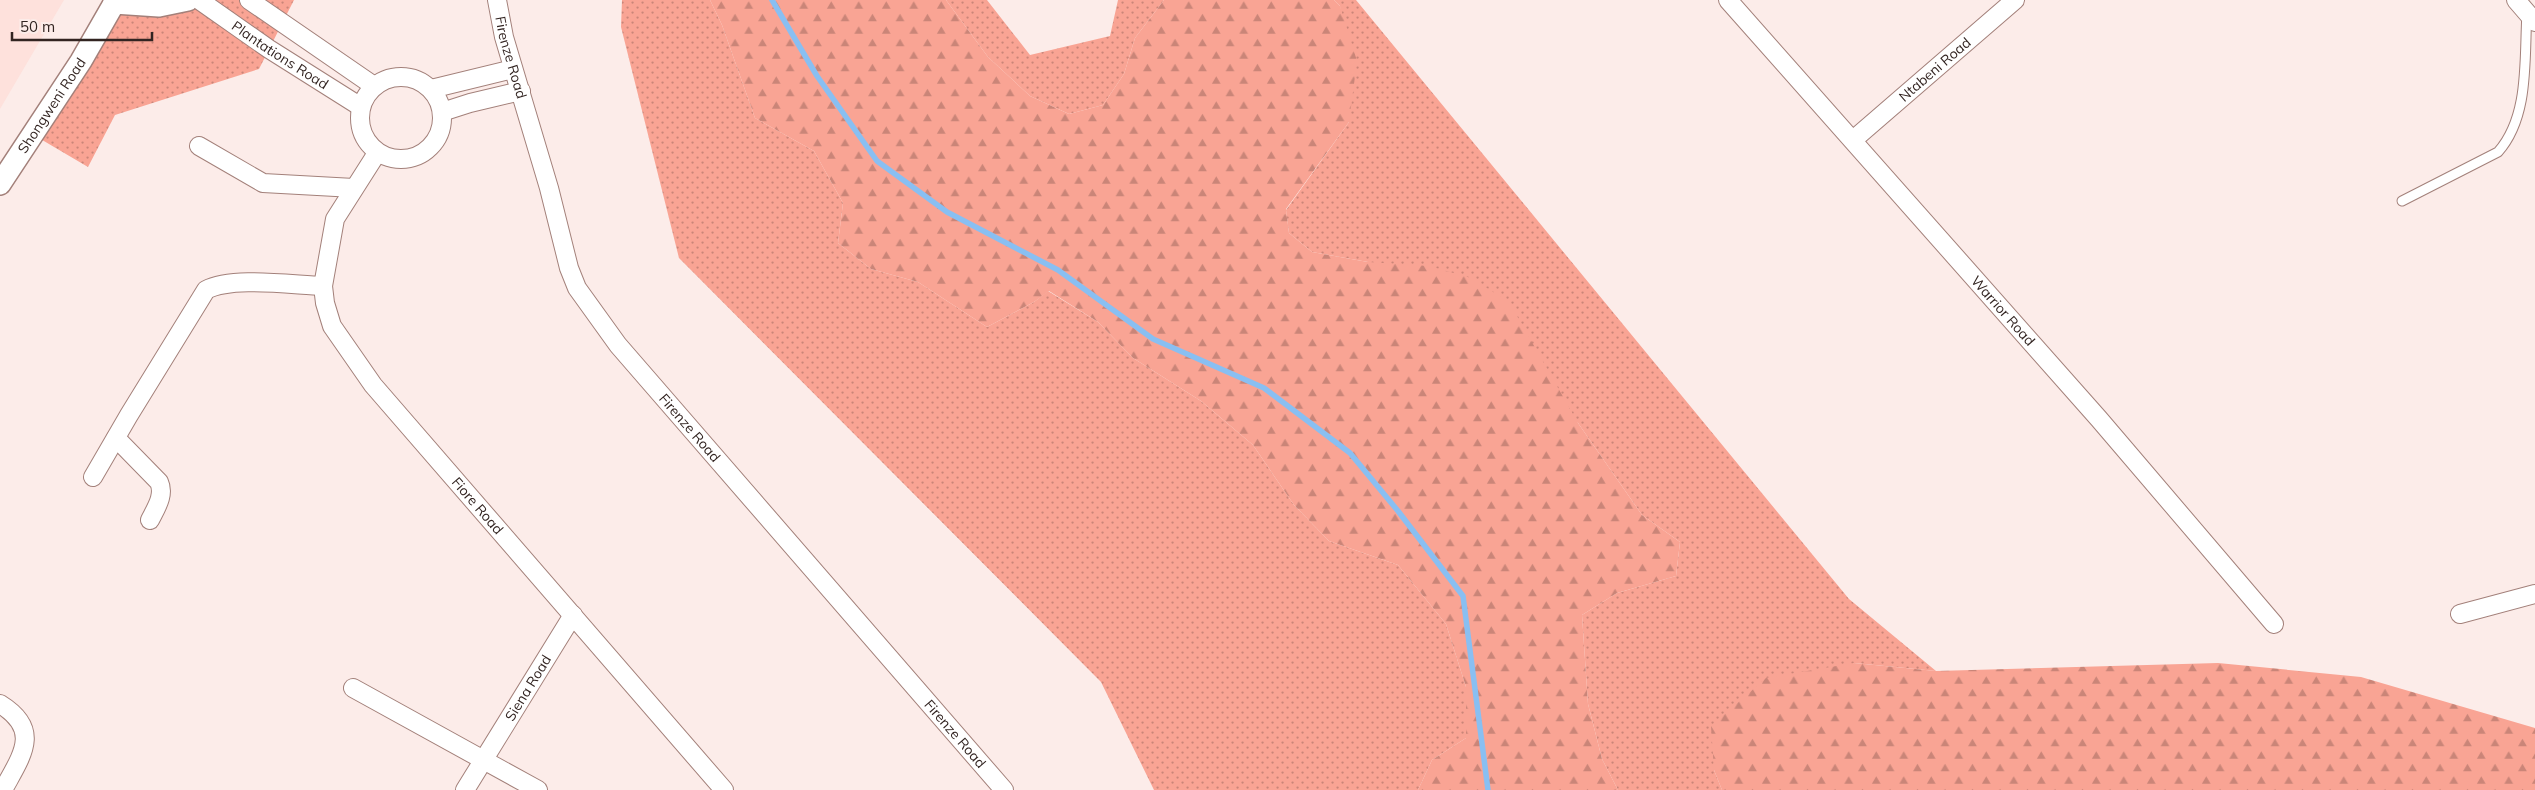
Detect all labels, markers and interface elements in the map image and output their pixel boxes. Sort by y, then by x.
scale bar [12,10,152,42]
street label: Firenze Road [491,15,531,101]
text: 50 m [20,17,55,36]
street label: Plantations Road [228,17,332,93]
street label: Ntabeni Road [1895,33,1974,105]
street label: Shongweni Road [14,54,90,157]
street label: Warrior Road [1967,272,2039,350]
street label: Firenze Road [655,390,724,466]
street label: Fiore Road [448,473,507,538]
street label: Siena Road [501,652,555,724]
street label: Firenze Road [921,696,990,772]

